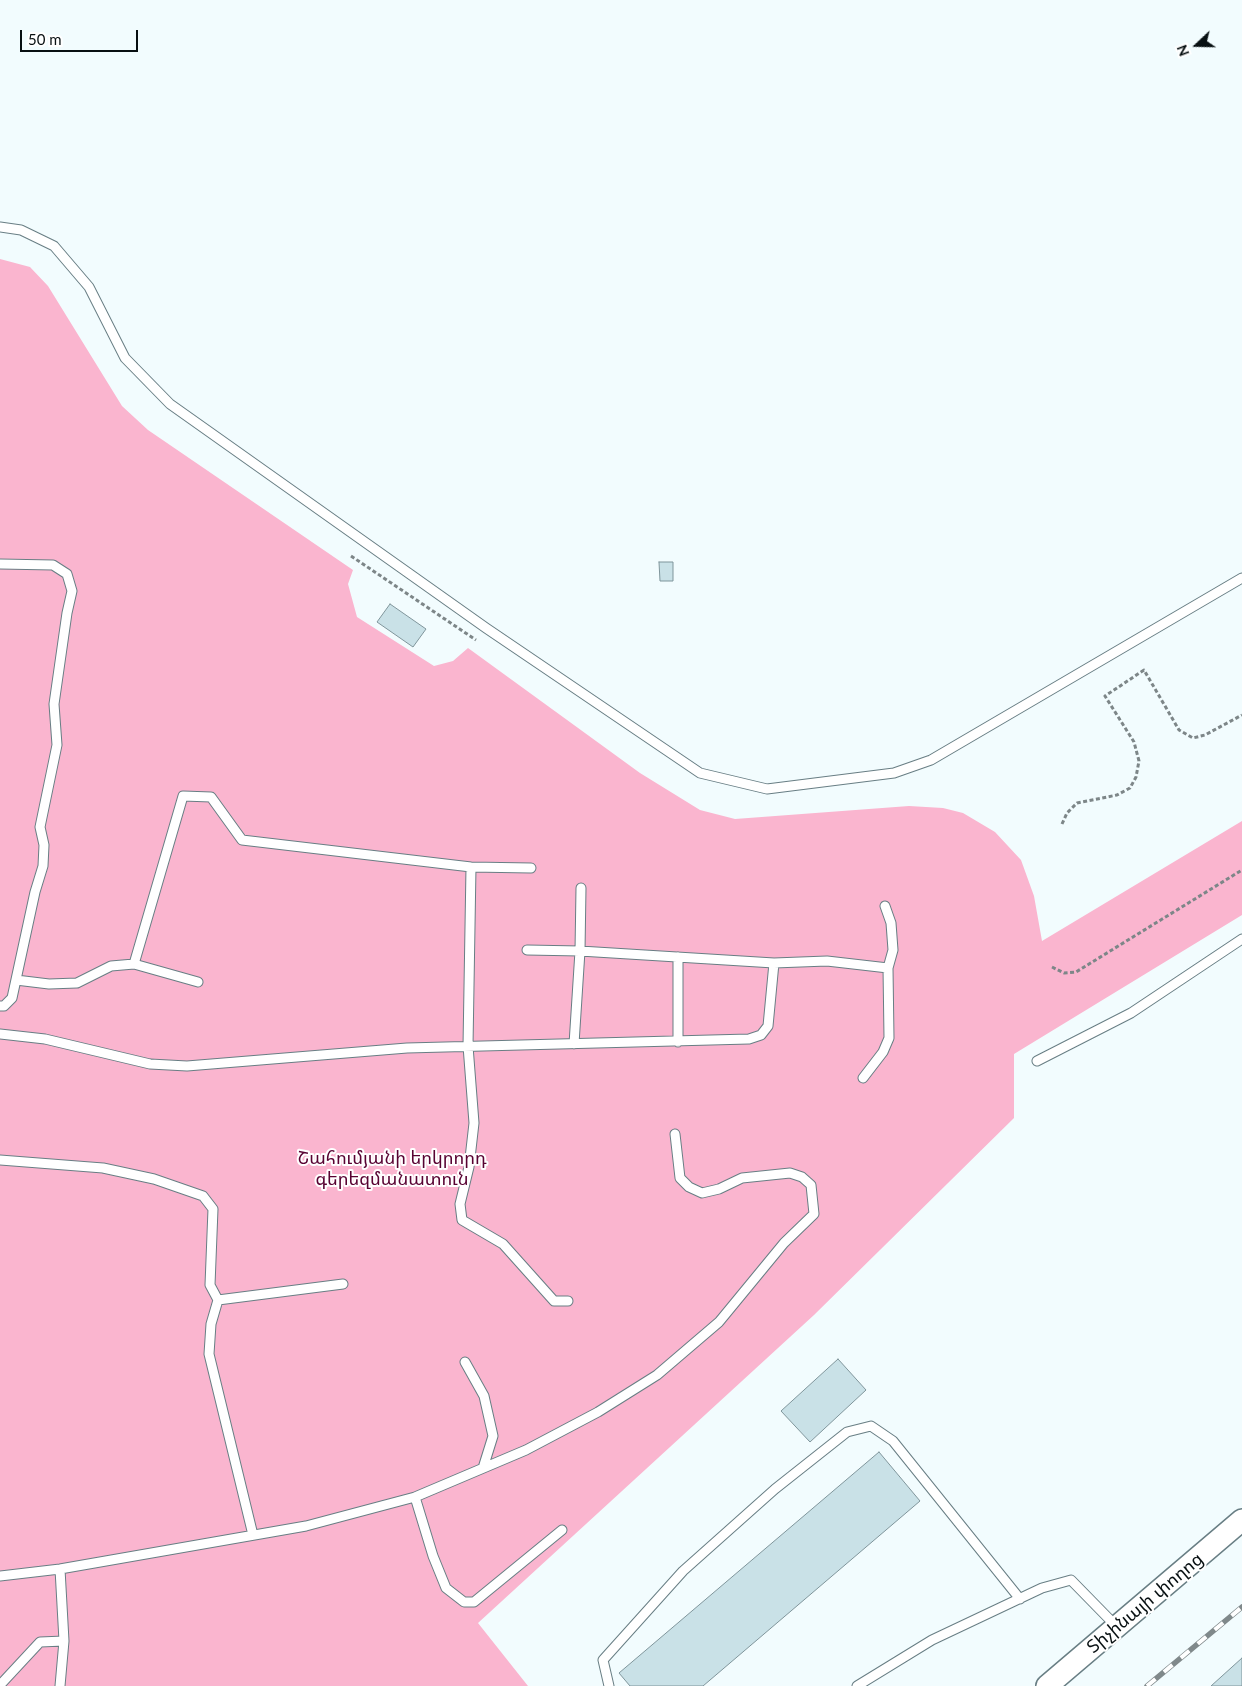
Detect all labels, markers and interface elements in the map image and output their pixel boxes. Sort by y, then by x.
scale bar [22,20,140,52]
north arrow [1172,20,1222,70]
text: 50 m [28,30,62,48]
text: N [1173,42,1192,59]
park label: Շահումյանի երկրորդ գերեզմանատուն [297,1147,487,1190]
street label: Տիչինայի փողոց [1083,1548,1207,1658]

